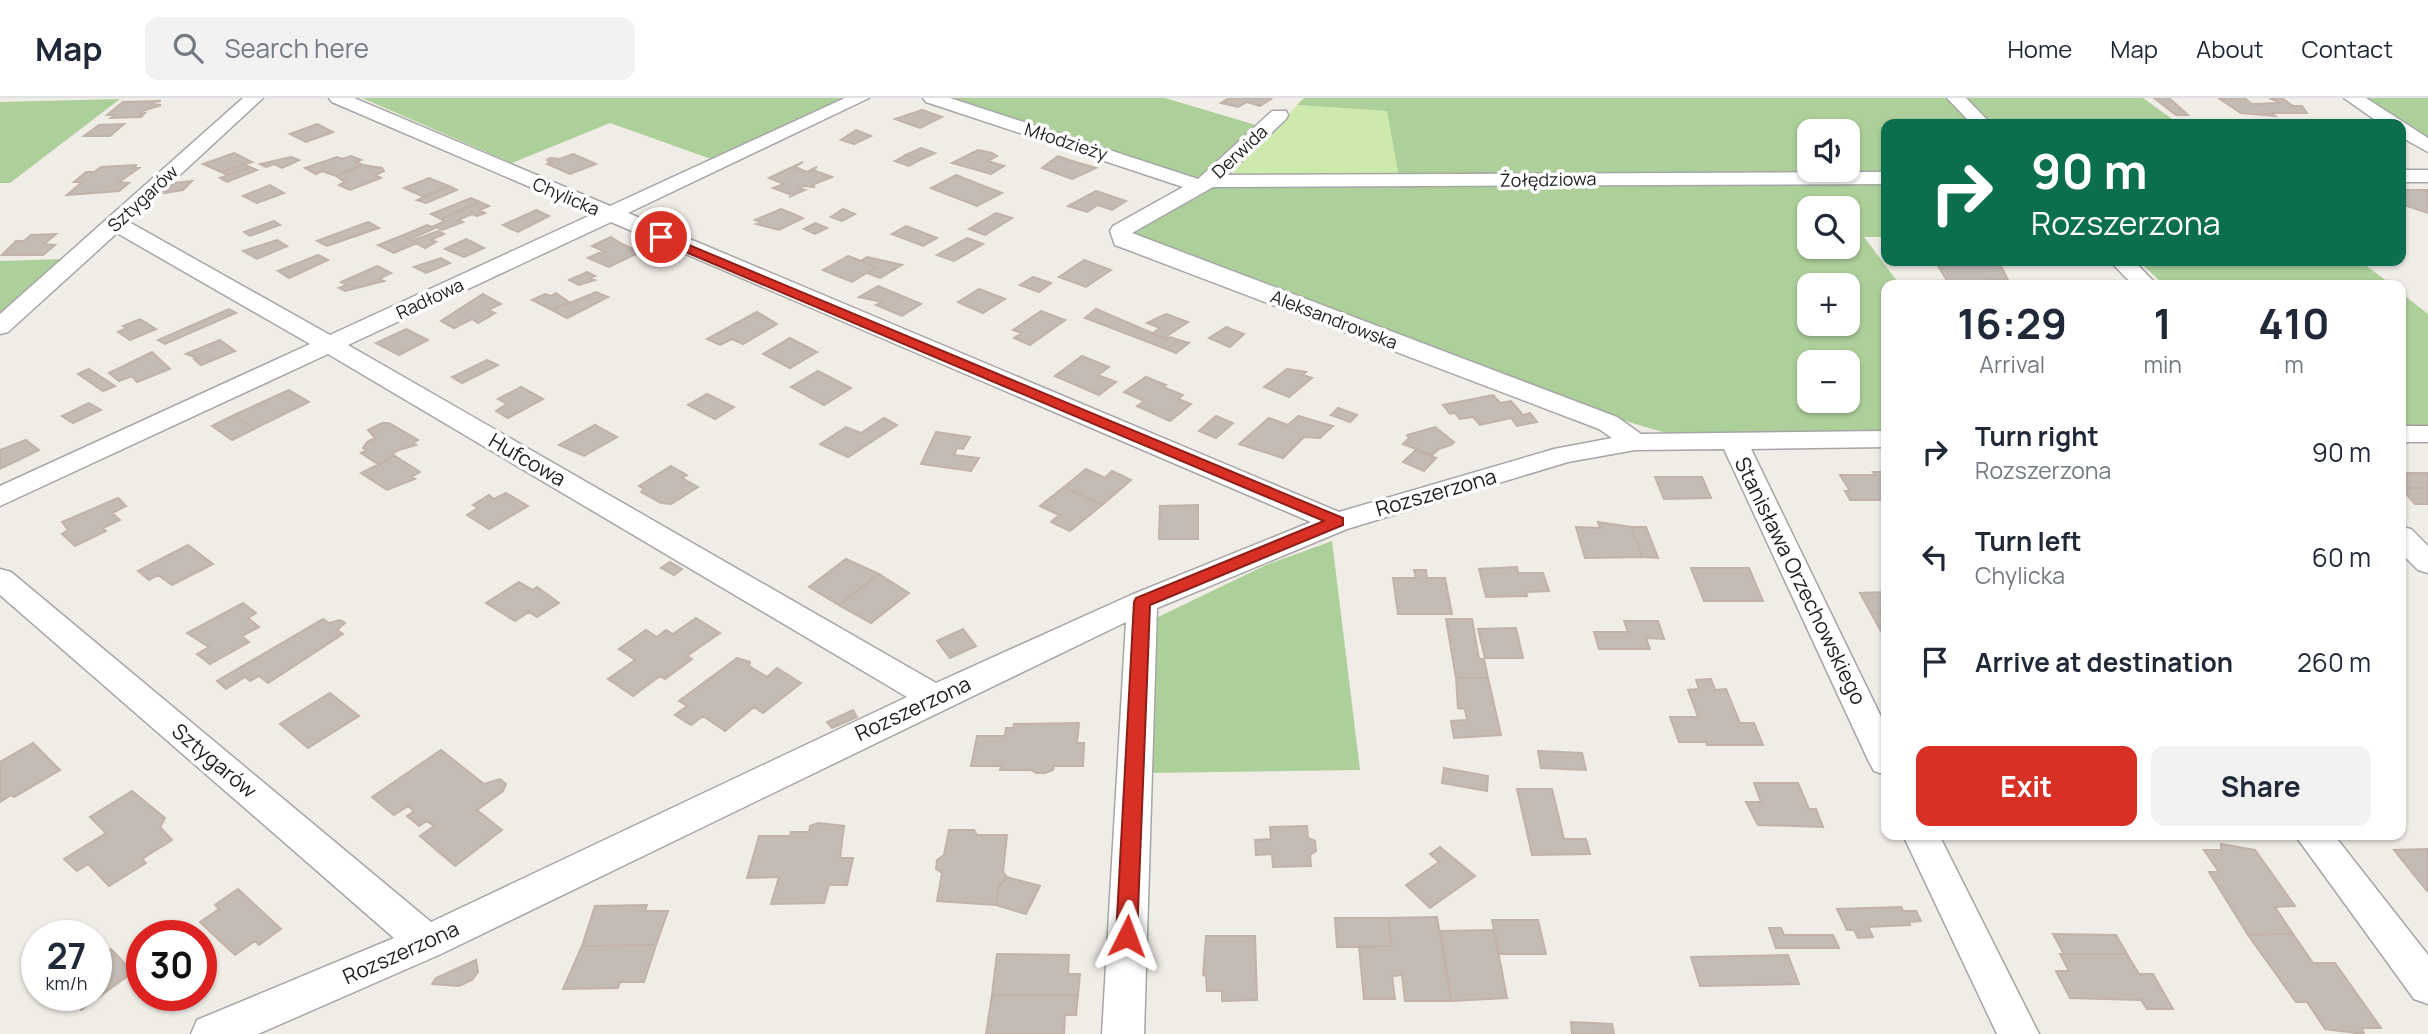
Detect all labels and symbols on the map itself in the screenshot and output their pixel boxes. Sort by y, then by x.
street label: Młodzieży [1022,116,1111,166]
street label: Derwida [1206,119,1272,183]
street label: Sztygarów [102,159,183,237]
street label: Żołędziowa [1499,166,1596,192]
street label: Chylicka [529,171,603,221]
pin [631,207,691,267]
street label: Radłowa [392,272,467,324]
street label: Aleksandrowska [1267,284,1401,354]
street label: Hufcowa [484,426,571,492]
street label: Stanisława Orzechowskiego [1729,452,1873,709]
street label: Rozszerzona [1372,461,1499,523]
street label: Rozszerzona [850,669,975,747]
street label: Sztygarów [166,717,263,804]
position arrow [1090,899,1164,973]
street label: Rozszerzona [338,914,463,990]
speed limit sign: 30 [126,920,217,1011]

